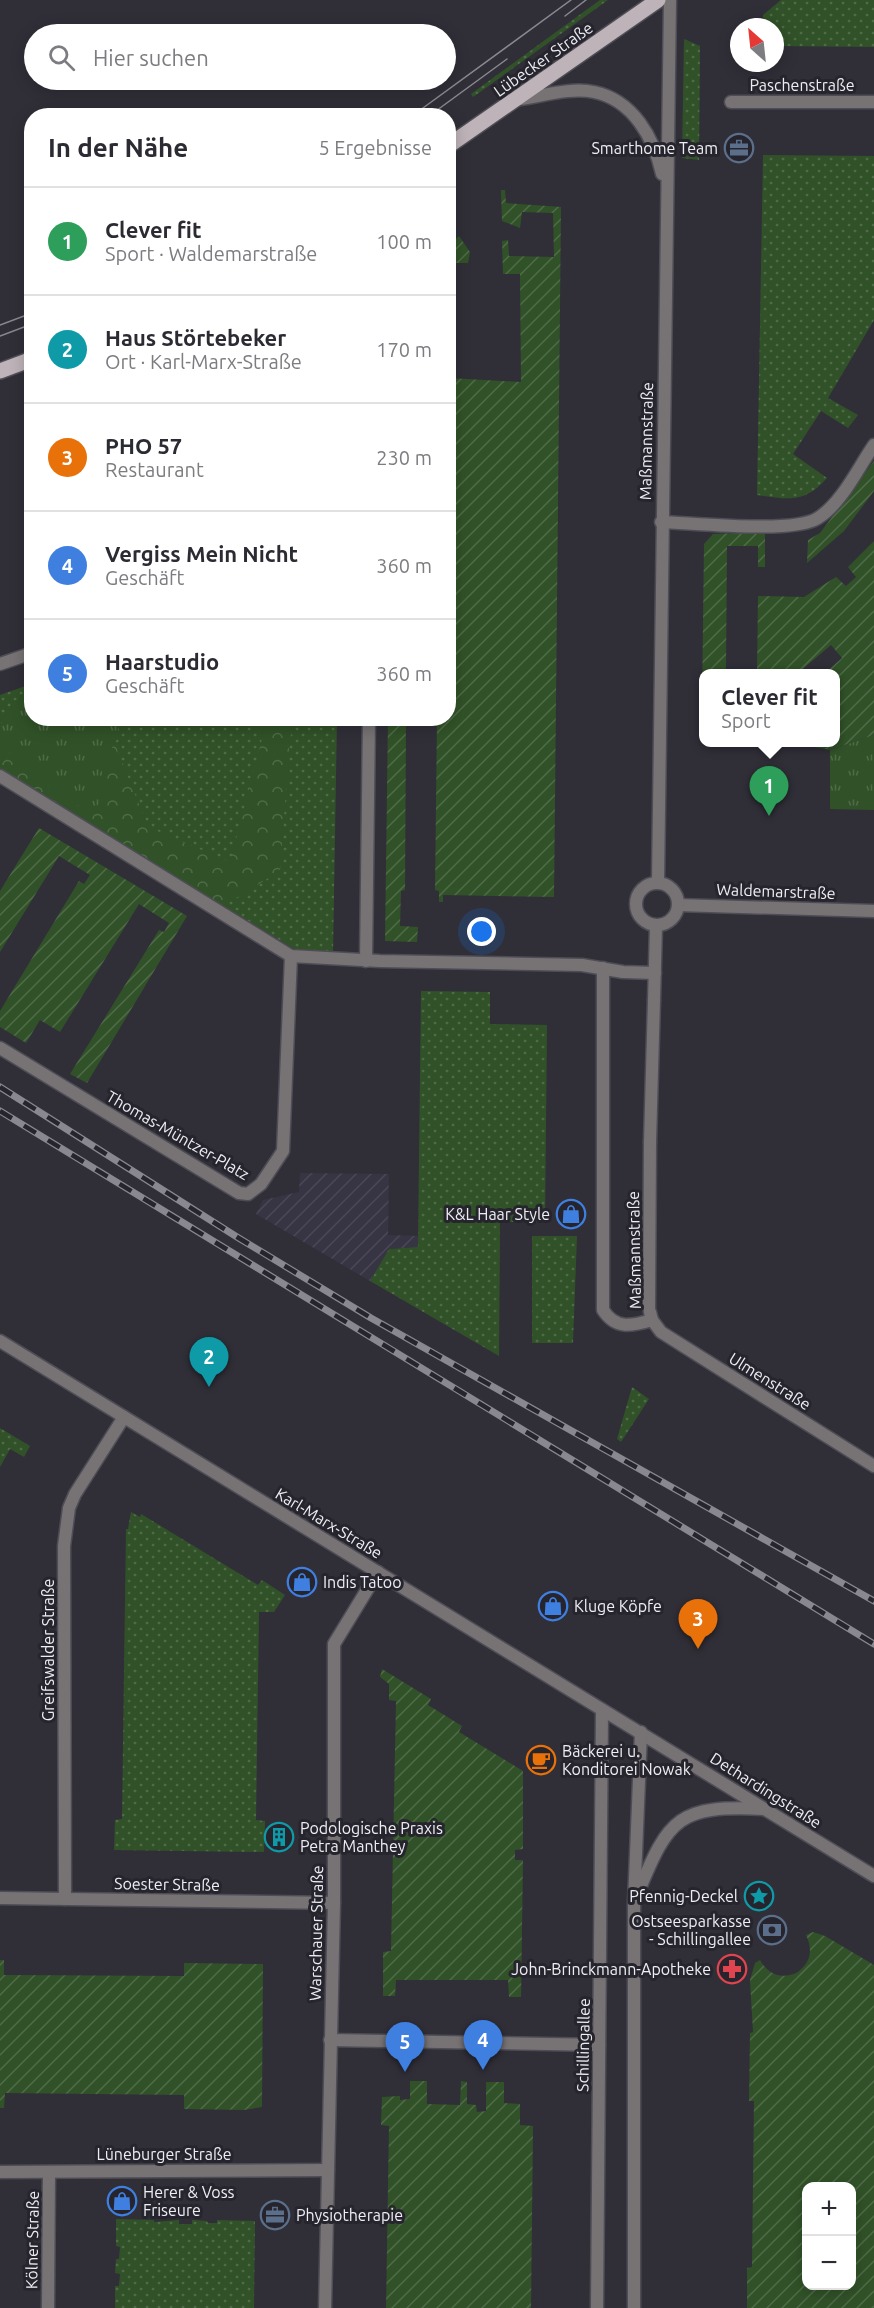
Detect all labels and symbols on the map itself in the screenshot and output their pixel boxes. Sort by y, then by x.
street label: Lübecker Straße [490,18,596,100]
north arrow [730,18,784,72]
street label: Paschenstraße [749,76,855,94]
office icon: Smarthome Team [723,132,755,164]
place label: Smarthome Team [591,139,718,157]
street label: Maßmannstraße [636,382,656,500]
pin: 1 [750,766,788,816]
street label: Waldemarstraße [716,880,836,902]
your location [467,917,496,946]
street label: Thomas-Müntzer-Platz [104,1087,252,1183]
street label: Maßmannstraße [624,1191,644,1309]
shop icon: K&L Haar Style [555,1198,587,1230]
place label: K&L Haar Style [445,1205,550,1223]
pin: 2 [190,1338,228,1387]
street label: Ulmenstraße [726,1349,814,1413]
street label: Karl-Marx-Straße [272,1484,386,1562]
shop icon: Indis Tatoo [286,1566,318,1598]
place label: Indis Tatoo [323,1573,402,1591]
street label: Greifswalder Straße [39,1579,57,1721]
shop icon: Kluge Köpfe [537,1590,569,1622]
place label: Kluge Köpfe [574,1597,662,1615]
pin: 3 [678,1600,718,1649]
place label: Bäckerei u. Konditorei Nowak [562,1742,691,1778]
cafe icon: Bäckerei u. Konditorei Nowak [525,1744,557,1776]
street label: Dethardingstraße [707,1749,825,1831]
place label: Podologische Praxis Petra Manthey [300,1819,443,1855]
building icon: Podologische Praxis Petra Manthey [263,1821,295,1853]
street label: Warschauer Straße [306,1865,326,2001]
street label: Soester Straße [114,1874,220,1894]
place icon: Pfennig-Deckel [743,1880,775,1912]
place label: Pfennig-Deckel [629,1887,738,1905]
place label: Ostseesparkasse - Schillingallee [631,1912,751,1948]
bank icon: Ostseesparkasse - Schillingallee [756,1914,788,1946]
pharmacy icon: John-Brinckmann-Apotheke [716,1953,748,1985]
place label: John-Brinckmann-Apotheke [511,1960,711,1978]
street label: Schillingallee [573,1998,593,2092]
pin: 4 [464,2020,502,2070]
pin: 5 [386,2022,424,2072]
street label: Lüneburger Straße [97,2145,231,2163]
place label: Herer & Voss Friseure [143,2183,235,2219]
shop icon: Herer & Voss Friseure [106,2185,138,2217]
street label: Kölner Straße [22,2191,42,2289]
office icon: Physiotherapie [259,2199,291,2231]
place label: Physiotherapie [296,2206,403,2224]

